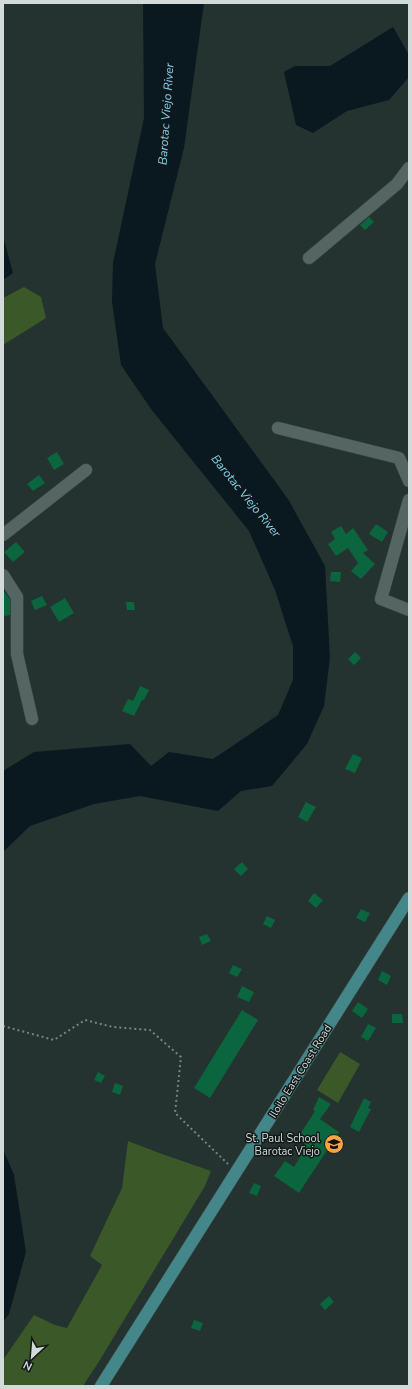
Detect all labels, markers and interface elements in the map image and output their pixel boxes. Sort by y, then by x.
water label: Barotac Viejo River [154,62,178,165]
water label: Barotac Viejo River [208,451,285,541]
street label: Iloilo East Coast Road [266,1022,335,1121]
place label: St. Paul School Barotac Viejo [246,1131,321,1159]
school or university icon: St. Paul School Barotac Viejo [323,1133,345,1155]
north arrow [12,1337,52,1377]
text: N [21,1357,35,1374]

